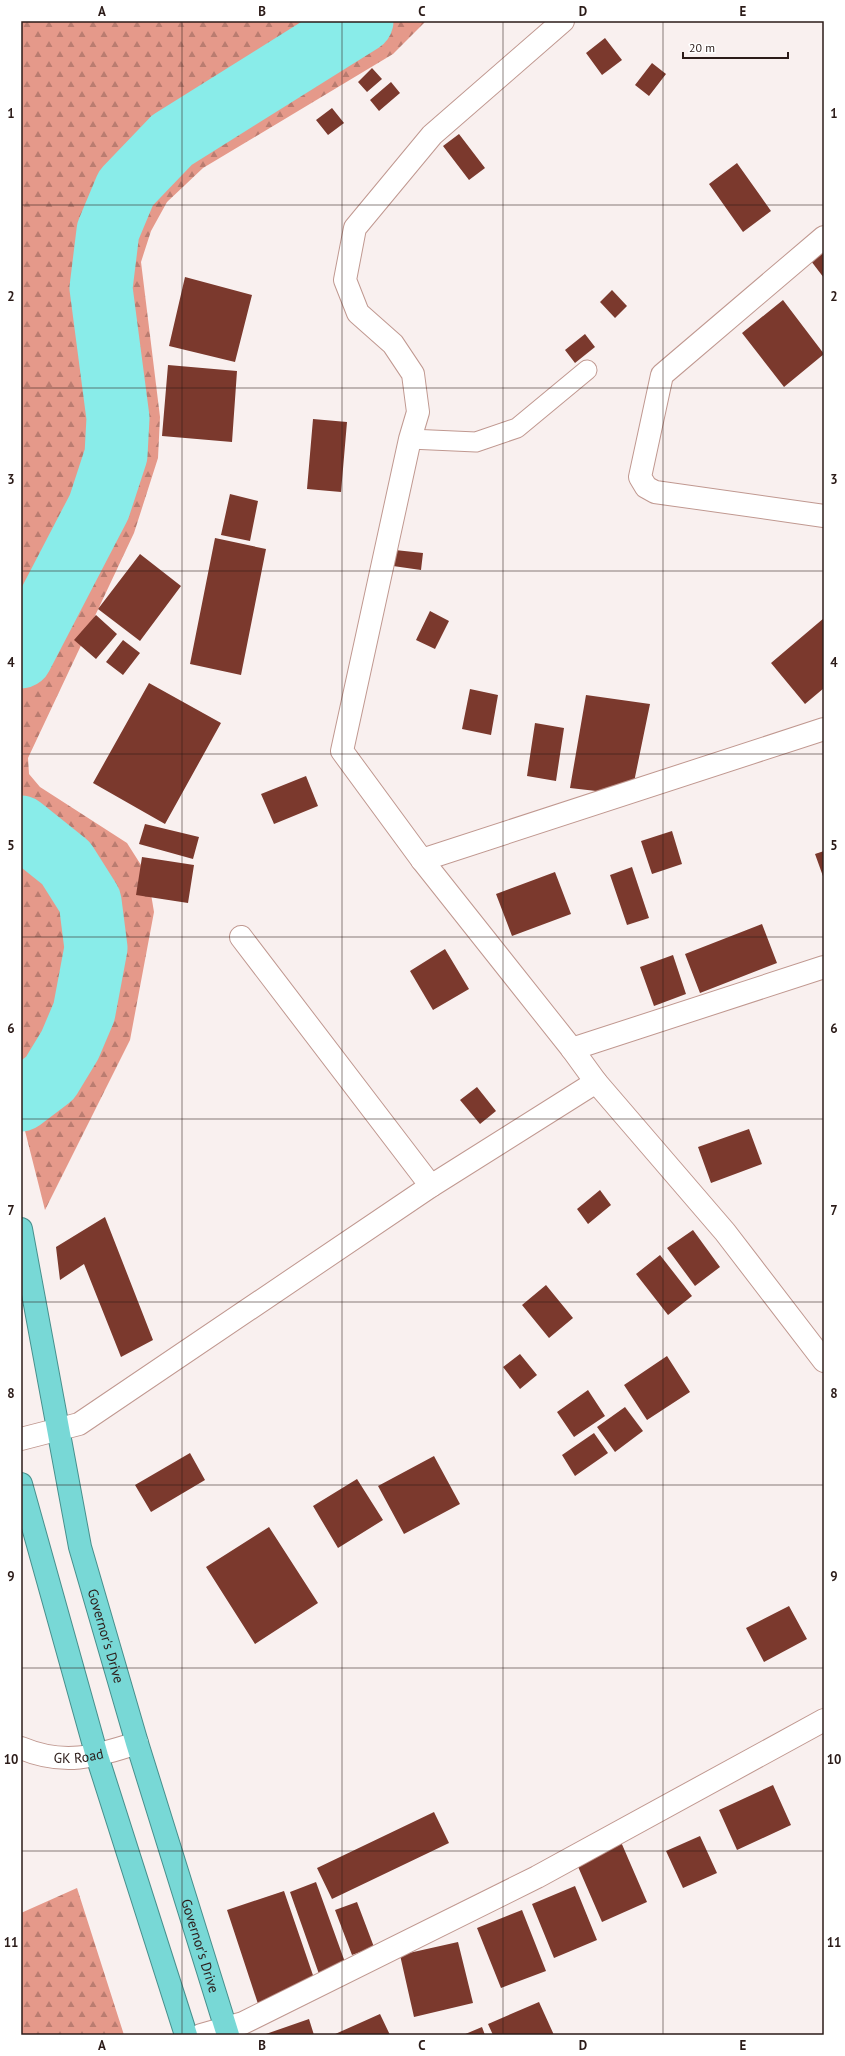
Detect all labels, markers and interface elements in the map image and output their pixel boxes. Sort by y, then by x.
text: A [98,3,106,20]
text: B [258,3,266,20]
text: C [418,3,426,20]
text: D [579,3,587,20]
text: E [740,3,747,20]
scale bar [683,34,788,60]
text: 20 m [689,40,715,55]
text: 1 [7,105,15,122]
text: 1 [830,105,838,122]
text: 2 [7,288,15,305]
text: 2 [830,288,838,305]
text: 3 [7,471,15,488]
text: 3 [830,471,838,488]
text: 4 [7,654,15,671]
text: 4 [830,654,838,671]
text: 5 [7,837,15,854]
text: 5 [830,837,838,854]
text: 6 [7,1020,15,1037]
text: 6 [830,1020,838,1037]
text: 7 [7,1202,15,1219]
text: 7 [830,1202,838,1219]
text: 8 [7,1385,15,1402]
text: 8 [830,1385,838,1402]
text: 9 [7,1568,15,1585]
text: 9 [830,1568,838,1585]
street label: Governor's Drive [84,1586,128,1685]
street label: GK Road [53,1744,105,1767]
text: 10 [4,1751,18,1768]
text: 10 [827,1751,841,1768]
street label: Governor's Drive [177,1897,223,1995]
text: 11 [4,1934,18,1951]
text: 11 [827,1934,841,1951]
text: A [98,2037,106,2054]
text: B [258,2037,266,2054]
text: C [418,2037,426,2054]
text: D [579,2037,587,2054]
text: E [740,2037,747,2054]

